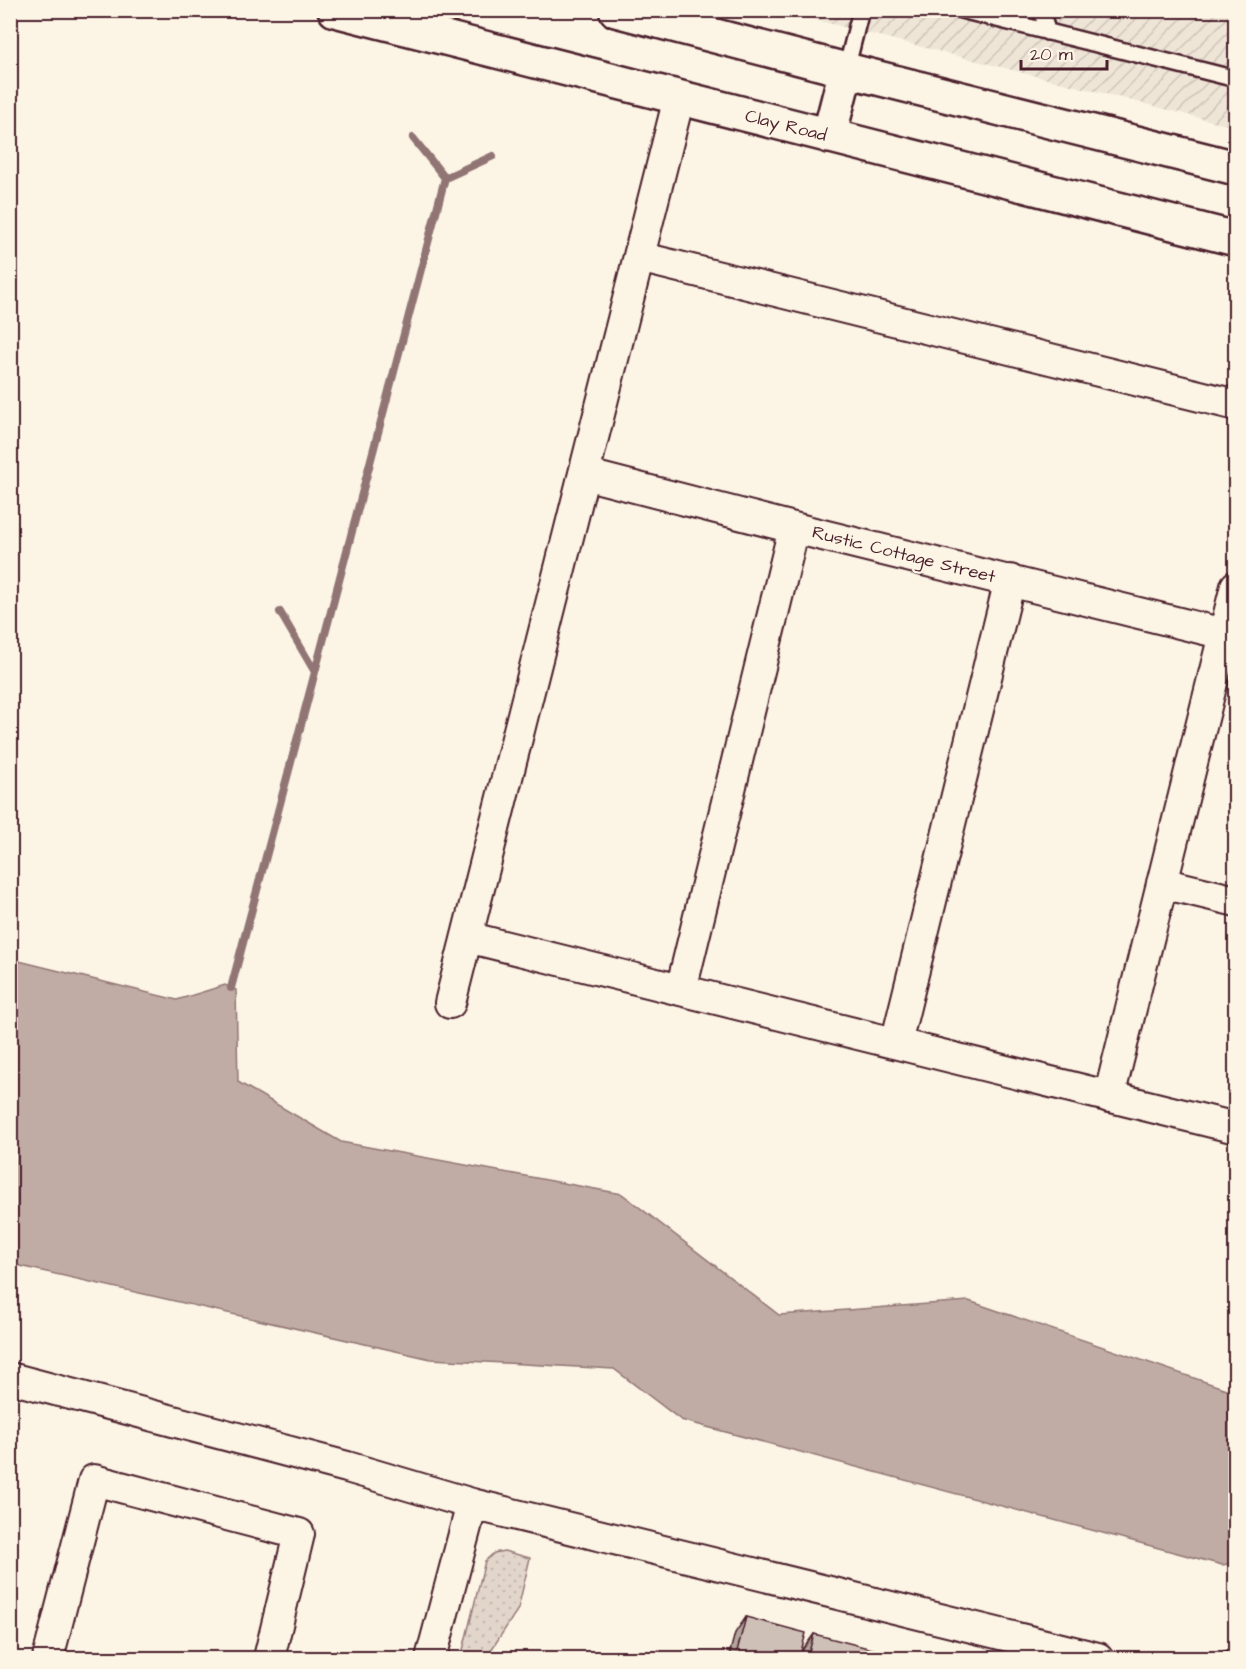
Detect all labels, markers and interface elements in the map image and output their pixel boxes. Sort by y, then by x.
scale bar [1021,33,1106,71]
text: 20 m [1030,42,1073,67]
street label: Clay Road [742,103,829,149]
street label: Rustic Cottage Street [809,520,999,590]

